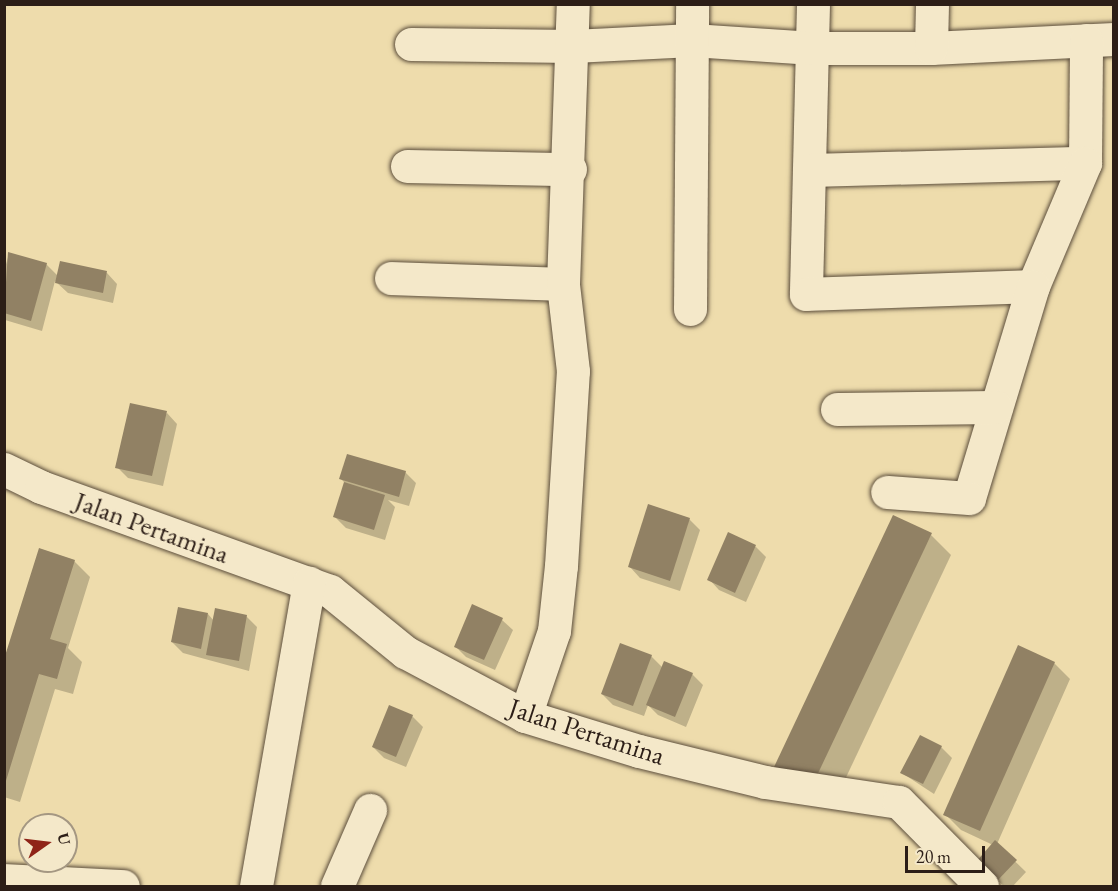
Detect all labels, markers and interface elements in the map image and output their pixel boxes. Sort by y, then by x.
street label: Jalan Pertamina [70,484,234,570]
street label: Jalan Pertamina [505,691,669,771]
north arrow [18,813,78,873]
text: U [52,831,76,847]
scale bar [908,834,988,872]
text: 20 m [916,845,951,868]

